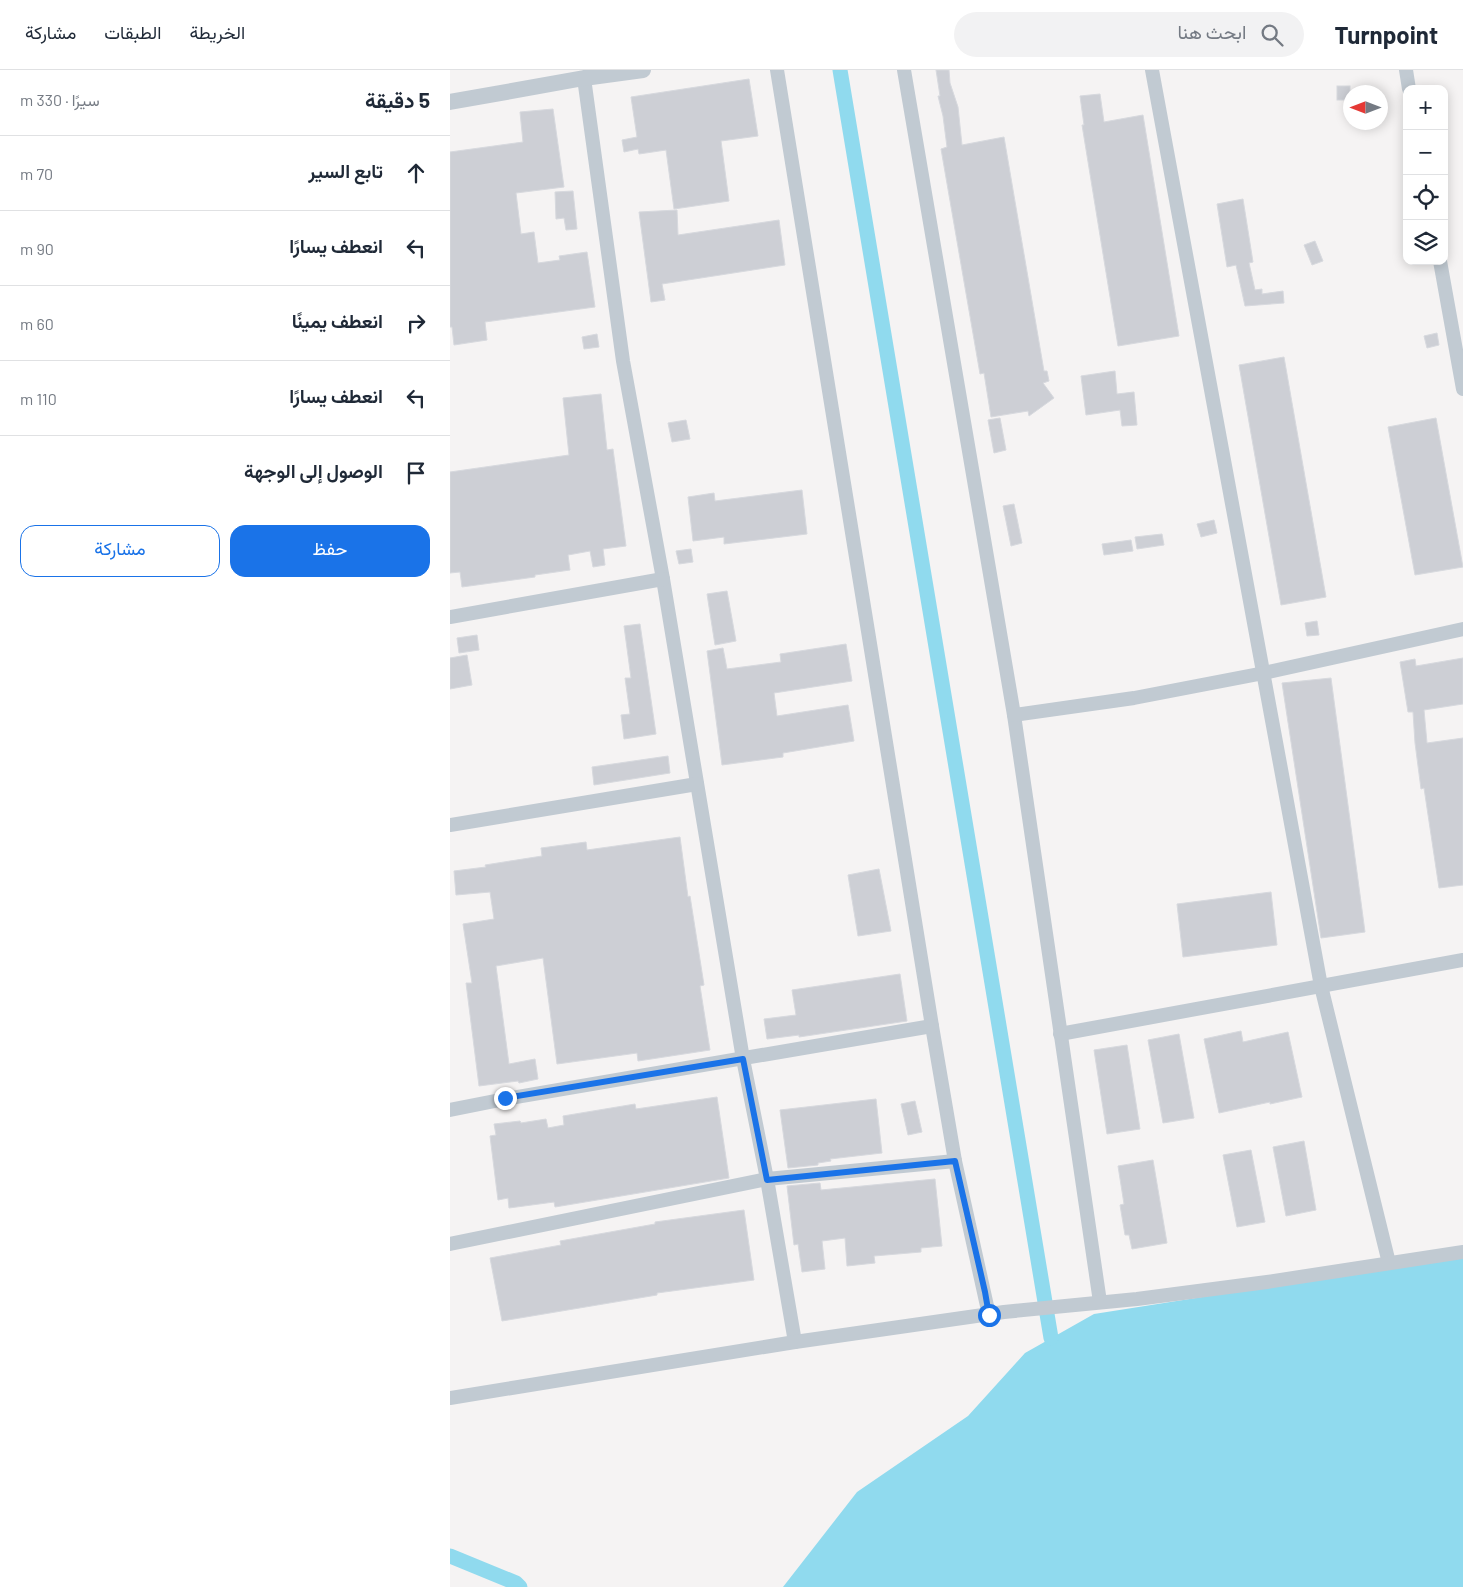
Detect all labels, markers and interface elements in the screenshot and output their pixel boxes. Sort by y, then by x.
search box [954,12,1304,57]
text: ابحث هنا [1177,20,1246,43]
text: Turnpoint [1334,20,1438,49]
text: مشاركة [25,21,76,43]
text: الطبقات [104,21,161,43]
text: الخريطة [189,21,245,43]
icon: search [1258,21,1286,49]
north arrow [1343,85,1388,130]
map controls [1403,85,1448,265]
button: + [1403,85,1448,130]
text: 5 دقيقة [365,87,430,112]
text: سيرًا · 330 m [20,90,100,109]
button: − [1403,130,1448,175]
text: تابع السير [308,159,383,182]
icon: ahead [402,159,430,187]
text: 70 m [20,164,53,183]
button: locate [1403,175,1448,220]
button: layers [1403,220,1448,265]
text: انعطف يسارًا [289,234,383,257]
icon: left [402,234,430,262]
text: 90 m [20,239,54,258]
text: انعطف يمينًا [292,309,383,332]
icon: right [402,309,430,337]
text: 60 m [20,314,54,333]
text: انعطف يسارًا [289,384,383,407]
icon: left [402,384,430,412]
text: 110 m [20,389,57,408]
text: الوصول إلى الوجهة [244,459,383,482]
icon: arrive [402,459,430,487]
button: مشاركة [20,525,220,577]
button: حفظ [230,525,430,577]
route end [494,1087,517,1110]
route start [978,1304,1001,1327]

